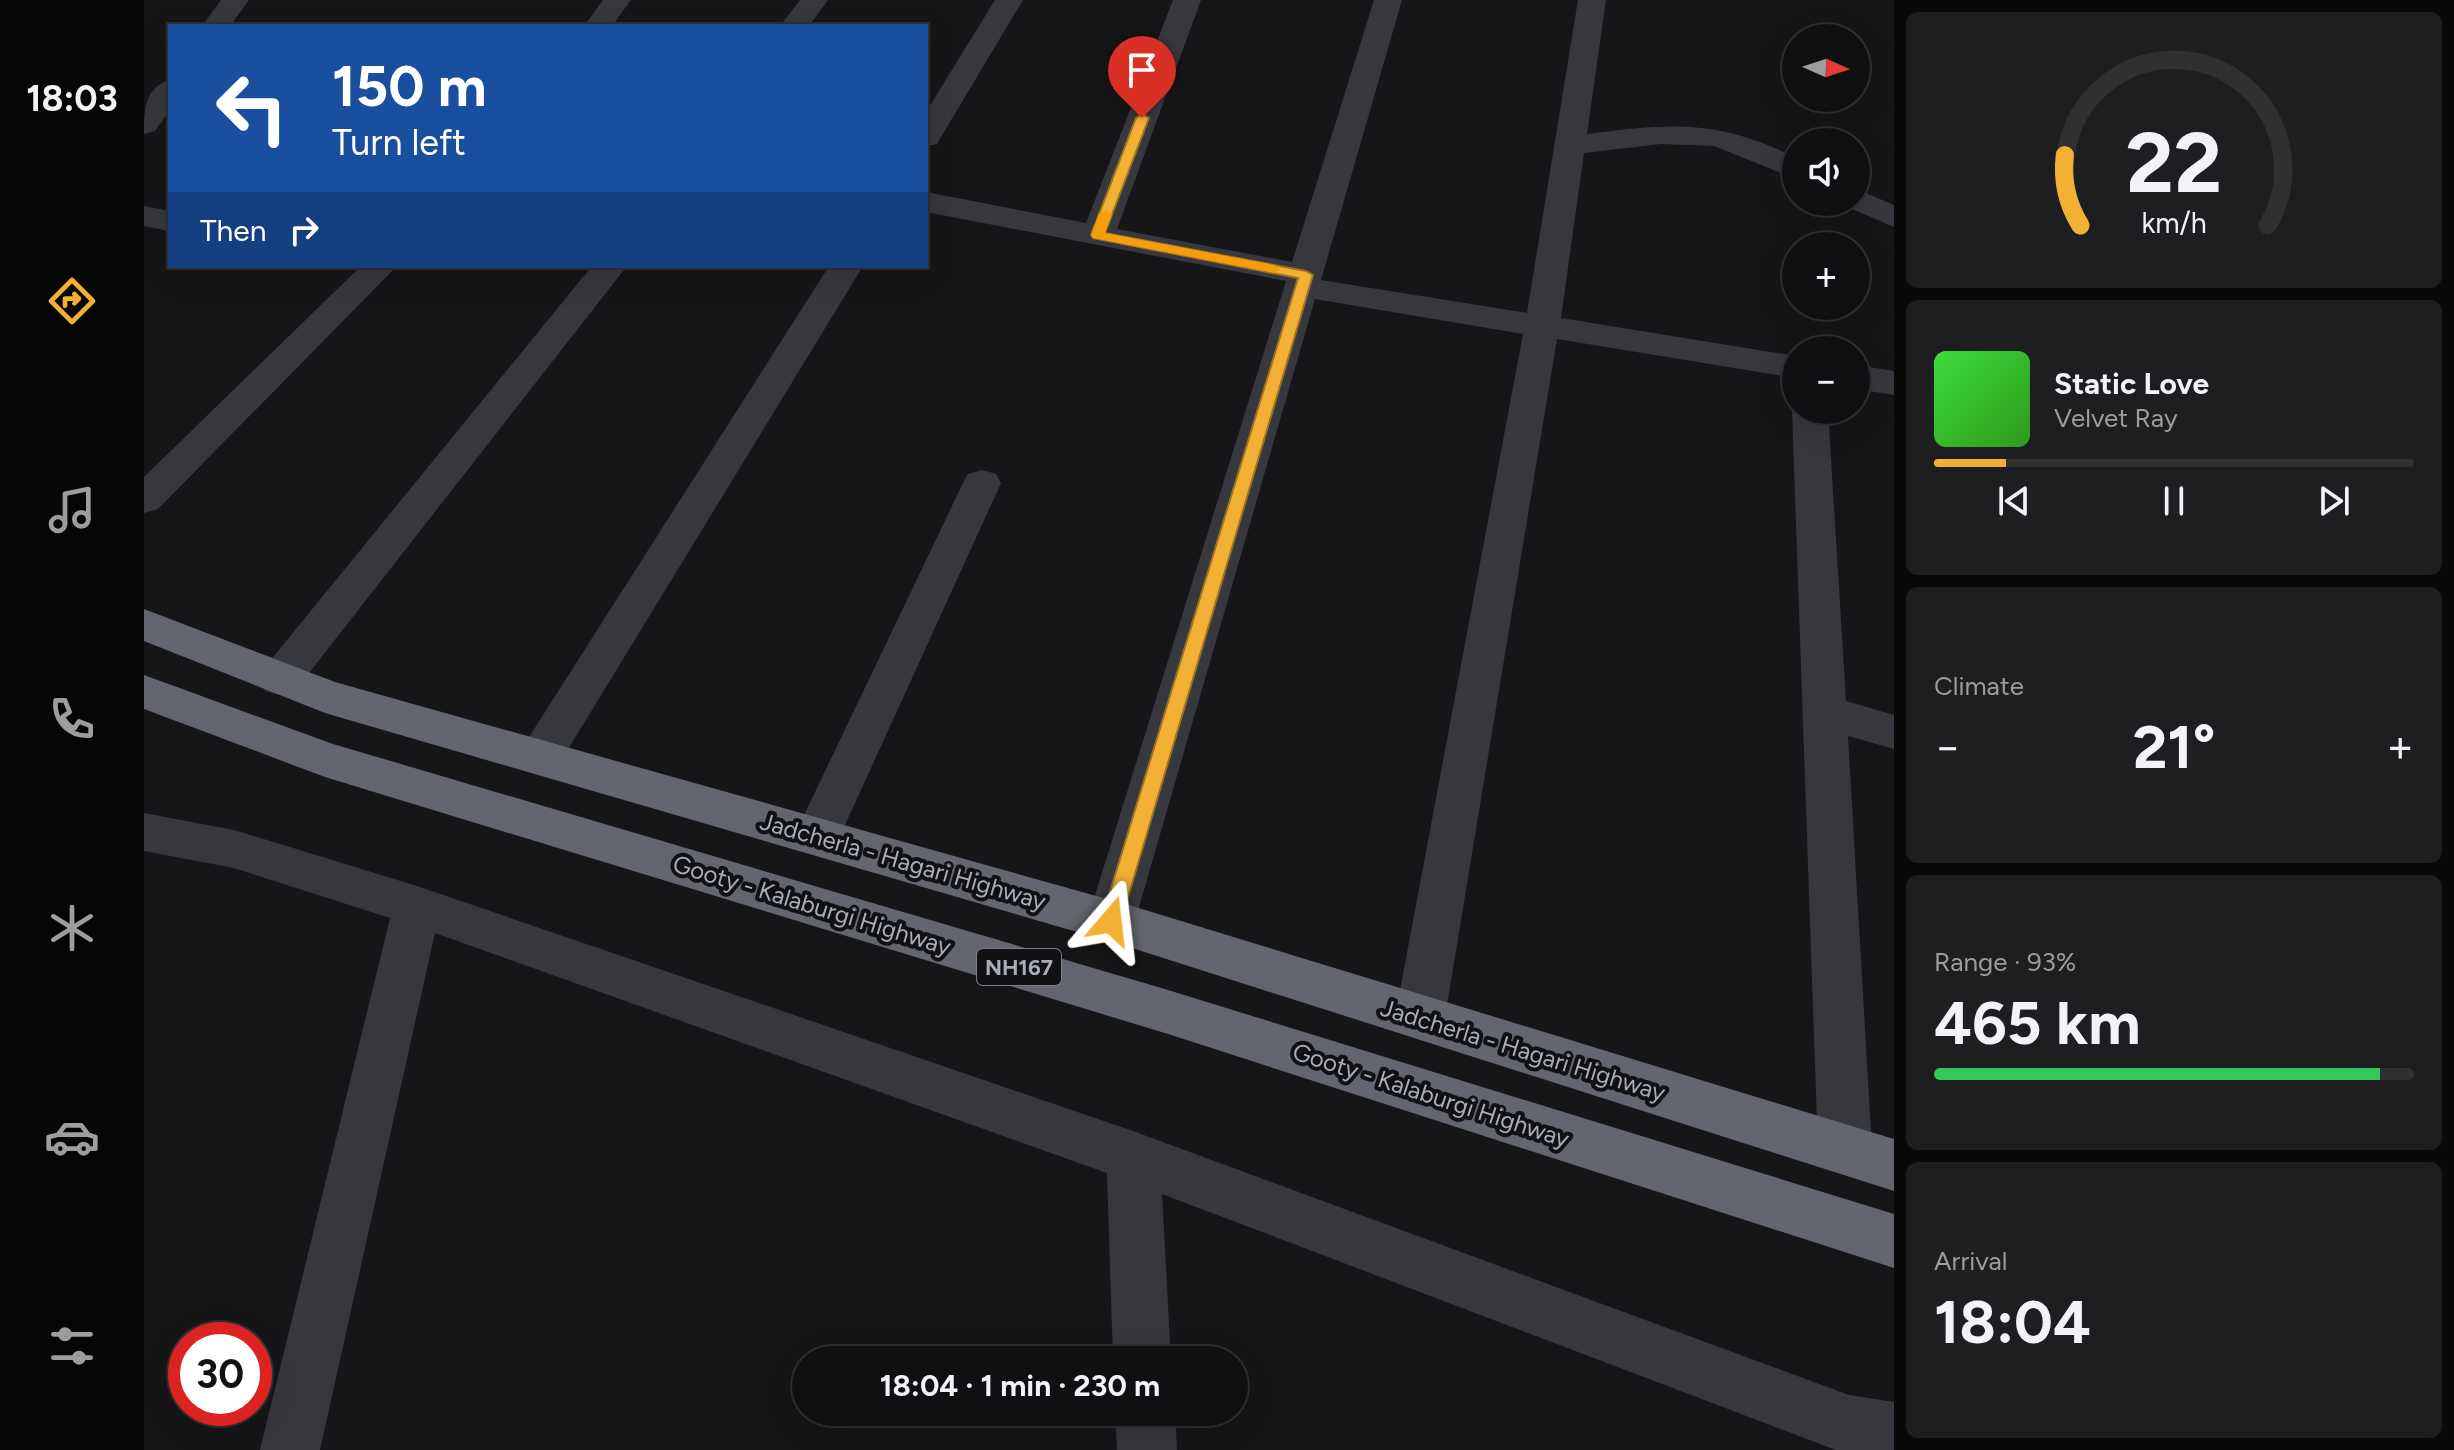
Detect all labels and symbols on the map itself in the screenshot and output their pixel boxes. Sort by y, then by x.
north arrow [1782,24,1870,112]
pin [1108,36,1176,118]
street label: Jadcherla - Hagari Highway [757,806,1050,916]
street label: Gooty - Kalaburgi Highway [670,849,955,961]
position arrow [1069,879,1153,963]
road number: NH167 [977,949,1061,985]
street label: Jadcherla - Hagari Highway [1377,993,1669,1107]
street label: Gooty - Kalaburgi Highway [1289,1037,1573,1154]
speed limit sign: 30 [168,1322,272,1426]

